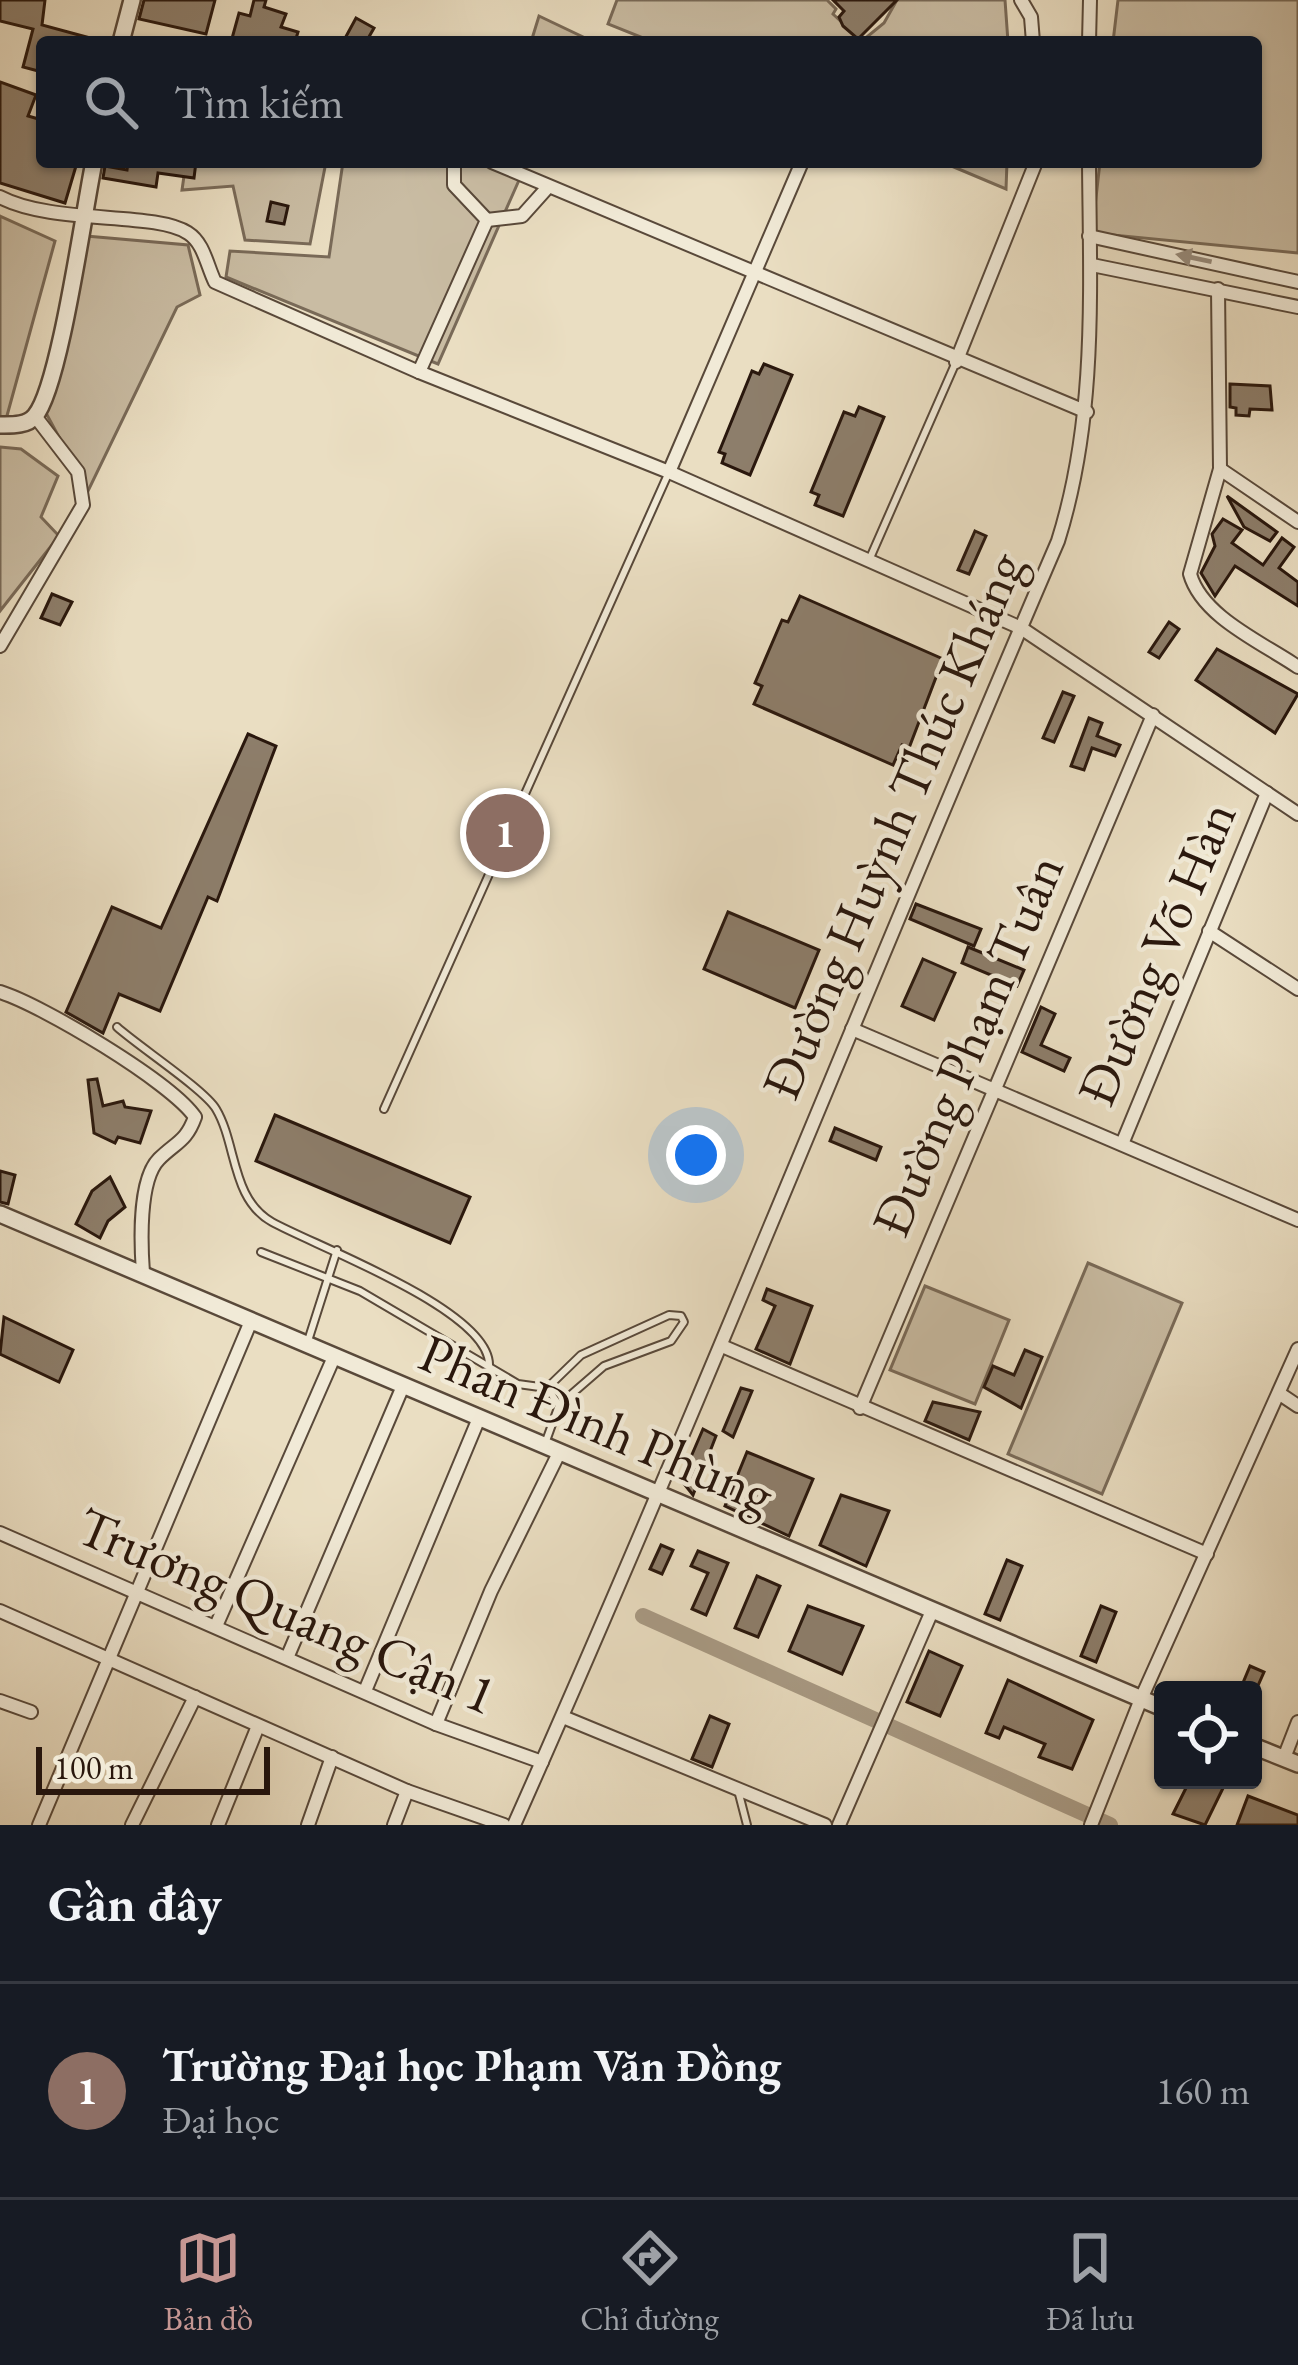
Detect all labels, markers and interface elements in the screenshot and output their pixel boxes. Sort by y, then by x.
search box [36,36,1262,168]
icon: search [78,69,144,135]
text: Tìm kiếm [174,73,344,131]
one-way arrow [1174,248,1212,267]
street label: Đường Huỳnh Thúc Kháng [745,540,1039,1109]
pin: 1 [466,788,544,878]
street label: Đường Võ Hàn [1061,790,1251,1116]
street label: Đường Phạm Tuân [855,844,1079,1246]
your location [666,1125,726,1185]
street label: Phan Đình Phùng [410,1317,785,1529]
street label: Trương Quang Cận 1 [67,1490,507,1730]
map controls [1154,1681,1262,1789]
button: locate [1154,1681,1262,1789]
scale bar [36,1741,270,1794]
text: 100 m [54,1746,134,1789]
text: Gần đây [48,1870,222,1936]
text: Trường Đại học Phạm Văn Đồng [162,2036,781,2094]
text: 1 [77,2065,97,2116]
text: 160 m [1156,2065,1250,2116]
text: Đại học [162,2094,280,2145]
tab: Bản đồ [164,2225,253,2340]
tab: Chỉ đường [580,2225,719,2340]
tab: Đã lưu [1046,2225,1134,2340]

